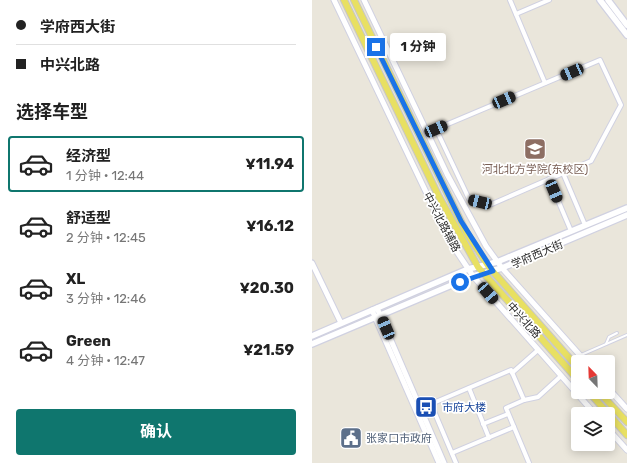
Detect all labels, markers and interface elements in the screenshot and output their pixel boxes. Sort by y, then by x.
text: 学府西大街 [40,18,115,36]
callout: 1 分钟 [390,33,446,61]
route end [367,38,385,56]
text: 1 分钟 [400,39,436,54]
text: 中兴北路 [40,56,100,74]
car [559,62,585,82]
car [491,90,517,110]
text: 选择车型 [16,101,88,123]
car [423,119,449,139]
school or university icon: 河北北方学院(东校区) [522,136,548,162]
icon: car [18,146,54,182]
text: 经济型 [66,147,111,165]
text: ¥11.94 [245,155,294,173]
place label: 河北北方学院(东校区) [482,163,588,176]
text: 1 分钟 · 12:44 [66,168,144,183]
car [544,178,564,204]
street label: 中兴北路辅路 [420,190,463,254]
car [467,193,493,211]
icon: car [18,208,54,244]
text: 舒适型 [66,209,111,227]
text: ¥16.12 [246,217,294,235]
text: 2 分钟 · 12:45 [66,230,146,245]
street label: 学府西大街 [509,238,565,271]
icon: car [18,270,54,306]
text: XL [66,270,85,288]
route start [451,273,469,291]
text: ¥20.30 [239,279,294,297]
car [476,280,500,306]
text: 3 分钟 · 12:46 [66,291,146,306]
street label: 中兴北路 [504,300,543,341]
car [376,315,396,341]
icon: car [18,332,54,368]
text: Green [66,332,111,350]
text: ¥21.59 [243,341,294,359]
text: 4 分钟 · 12:47 [66,353,145,368]
north arrow [571,355,615,399]
map controls [571,355,615,451]
bus stop icon: 市府大楼 [413,394,439,420]
place label: 市府大楼 [442,401,486,414]
button: layers [571,407,615,451]
button: 确认 [16,409,296,455]
public building icon: 张家口市政府 [338,425,364,451]
place label: 张家口市政府 [366,432,432,445]

